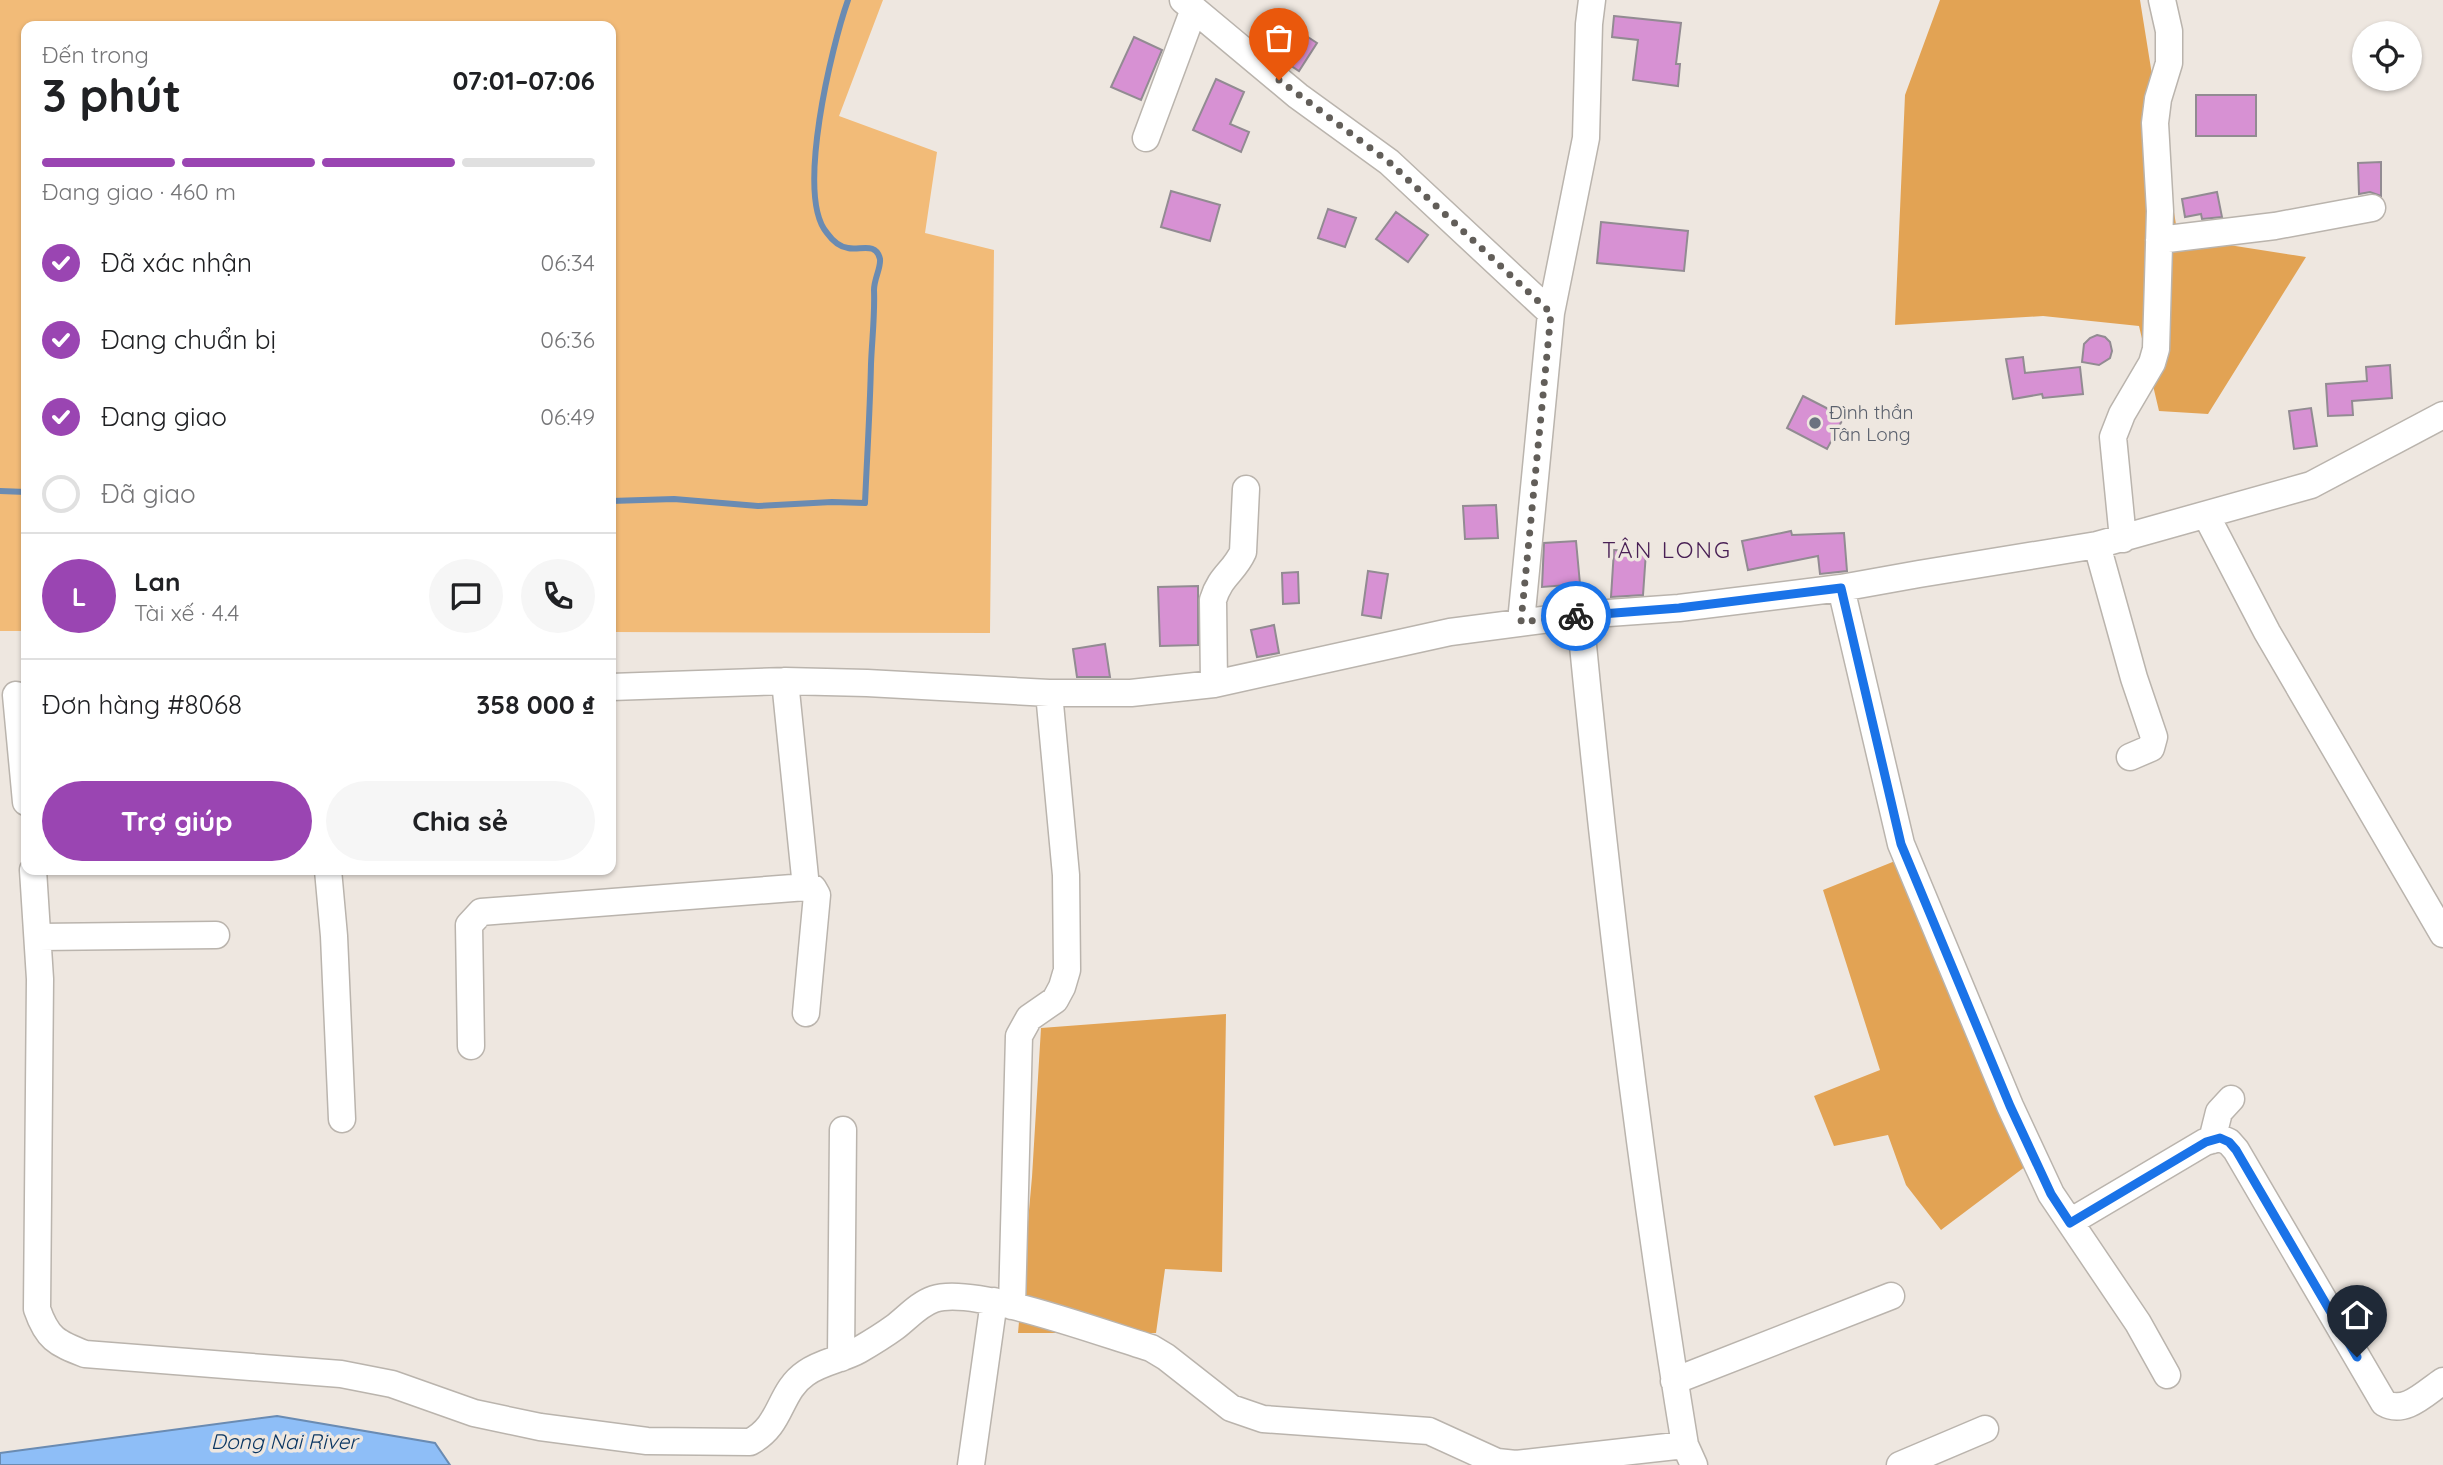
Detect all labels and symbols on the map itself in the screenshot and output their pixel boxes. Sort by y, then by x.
pin [1249,8,1309,80]
place label: Đình thần Tân Long [1829,400,1913,446]
marker: Đình thần Tân Long [1807,415,1823,431]
district label: TÂN LONG [1602,535,1732,564]
courier [1541,581,1611,651]
pin [2327,1285,2387,1357]
water label: Dong Nai River [211,1428,360,1454]

